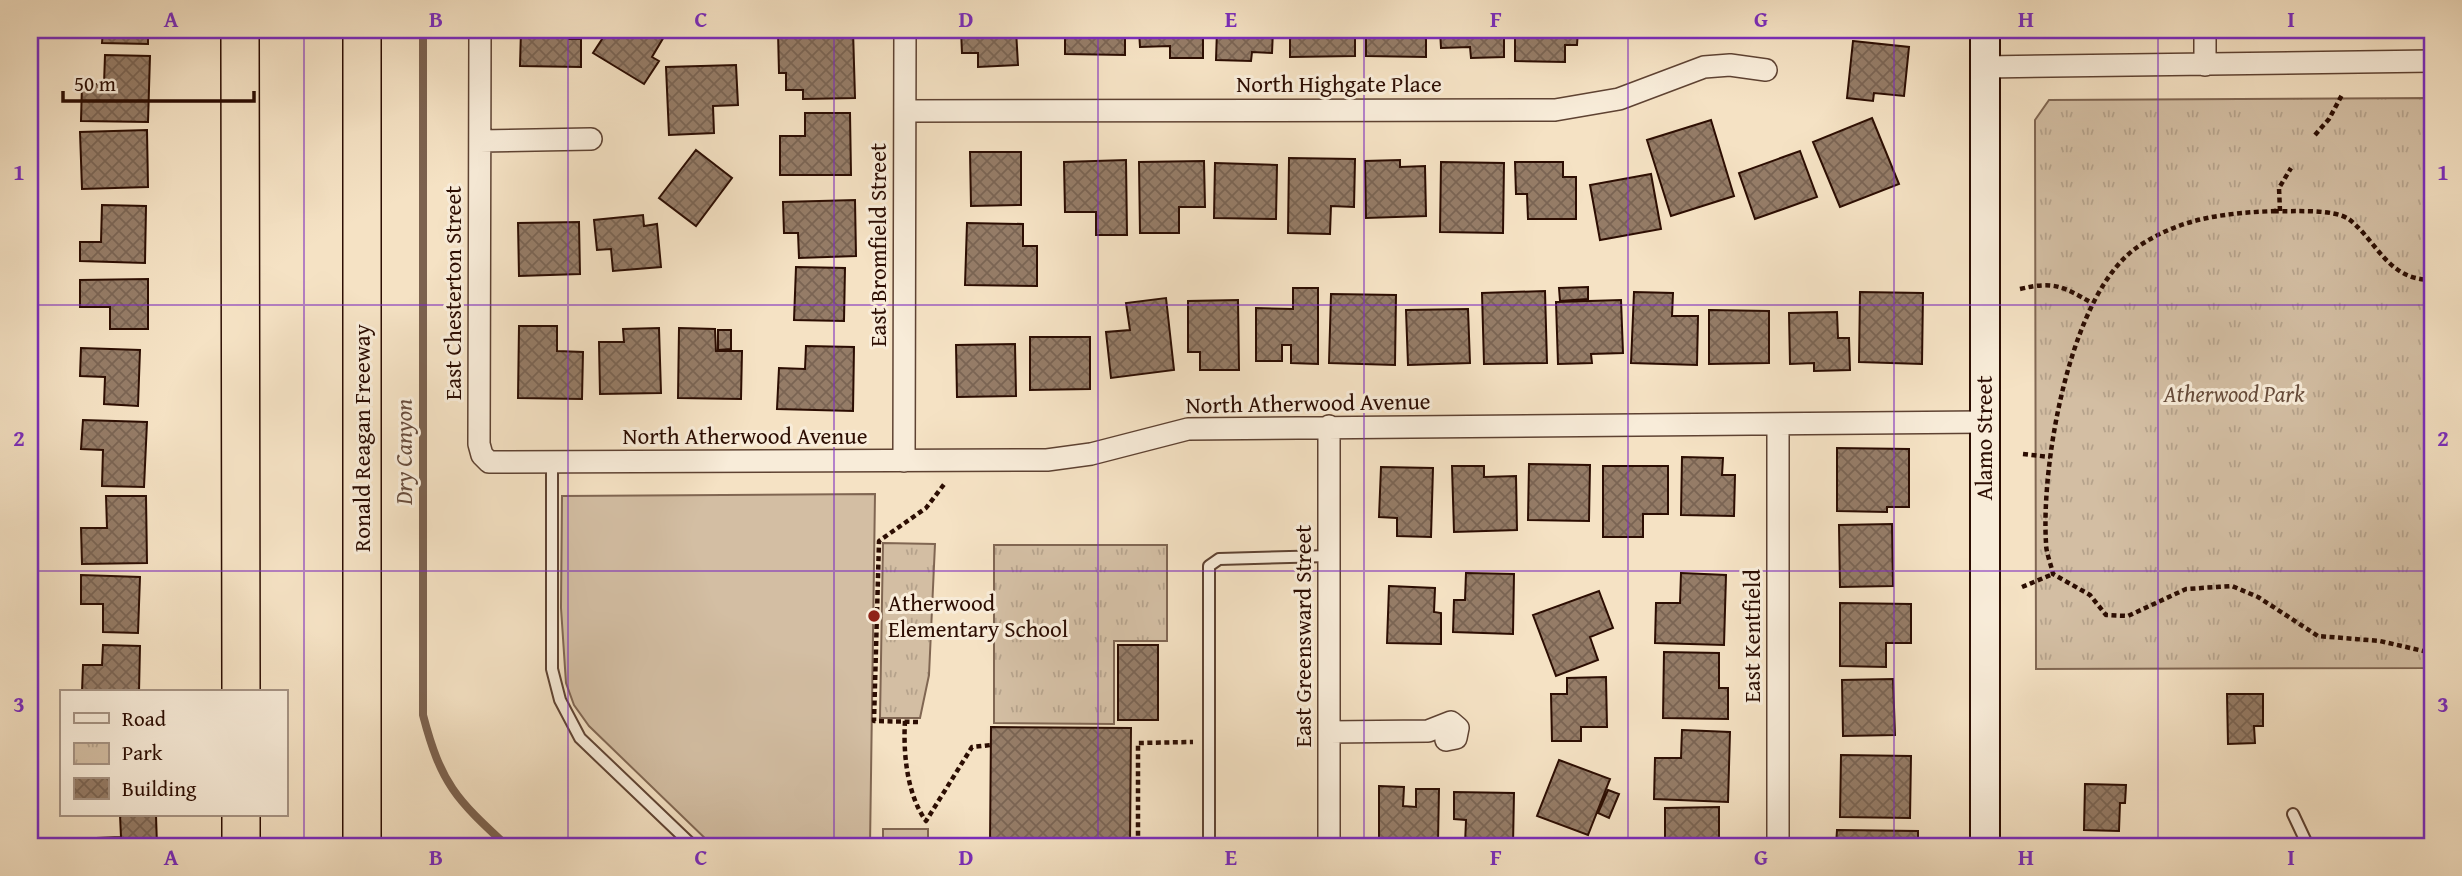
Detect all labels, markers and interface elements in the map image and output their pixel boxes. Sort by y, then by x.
text: A [164,2,179,35]
text: B [429,2,443,35]
text: C [694,2,708,35]
text: D [959,2,974,35]
text: E [1225,2,1237,35]
text: F [1490,2,1502,35]
text: G [1754,2,1768,35]
text: H [2018,2,2034,35]
text: I [2287,2,2295,35]
scale bar [63,60,254,104]
street label: North Highgate Place [1236,67,1442,100]
text: 50 m [74,68,116,99]
street label: East Bromfield Street [861,143,894,347]
text: 1 [13,155,25,188]
text: 1 [2437,155,2449,188]
street label: East Chesterton Street [436,186,469,400]
street label: Ronald Reagan Freeway [345,323,378,552]
street label: Alamo Street [1967,375,2000,501]
park label: Atherwood Park [2163,377,2305,410]
street label: North Atherwood Avenue [1185,384,1431,421]
water label: Dry Canyon [386,399,421,506]
street label: North Atherwood Avenue [622,419,868,452]
text: 2 [13,421,25,454]
text: 2 [2437,421,2449,454]
street label: East Greensward Street [1286,525,1319,747]
street label: East Kentfield [1735,568,1768,703]
place label: Atherwood Elementary School [888,586,1068,645]
marker: Atherwood Elementary School [866,608,882,624]
text: 3 [13,687,25,720]
text: 3 [2437,687,2449,720]
legend [60,690,287,816]
text: Road [122,703,167,734]
text: Park [122,737,163,768]
text: Building [122,773,197,804]
text: A [164,840,179,873]
text: B [429,840,443,873]
text: C [694,840,708,873]
text: D [959,840,974,873]
text: E [1225,840,1237,873]
text: F [1490,840,1502,873]
text: G [1754,840,1768,873]
text: H [2018,840,2034,873]
text: I [2287,840,2295,873]

